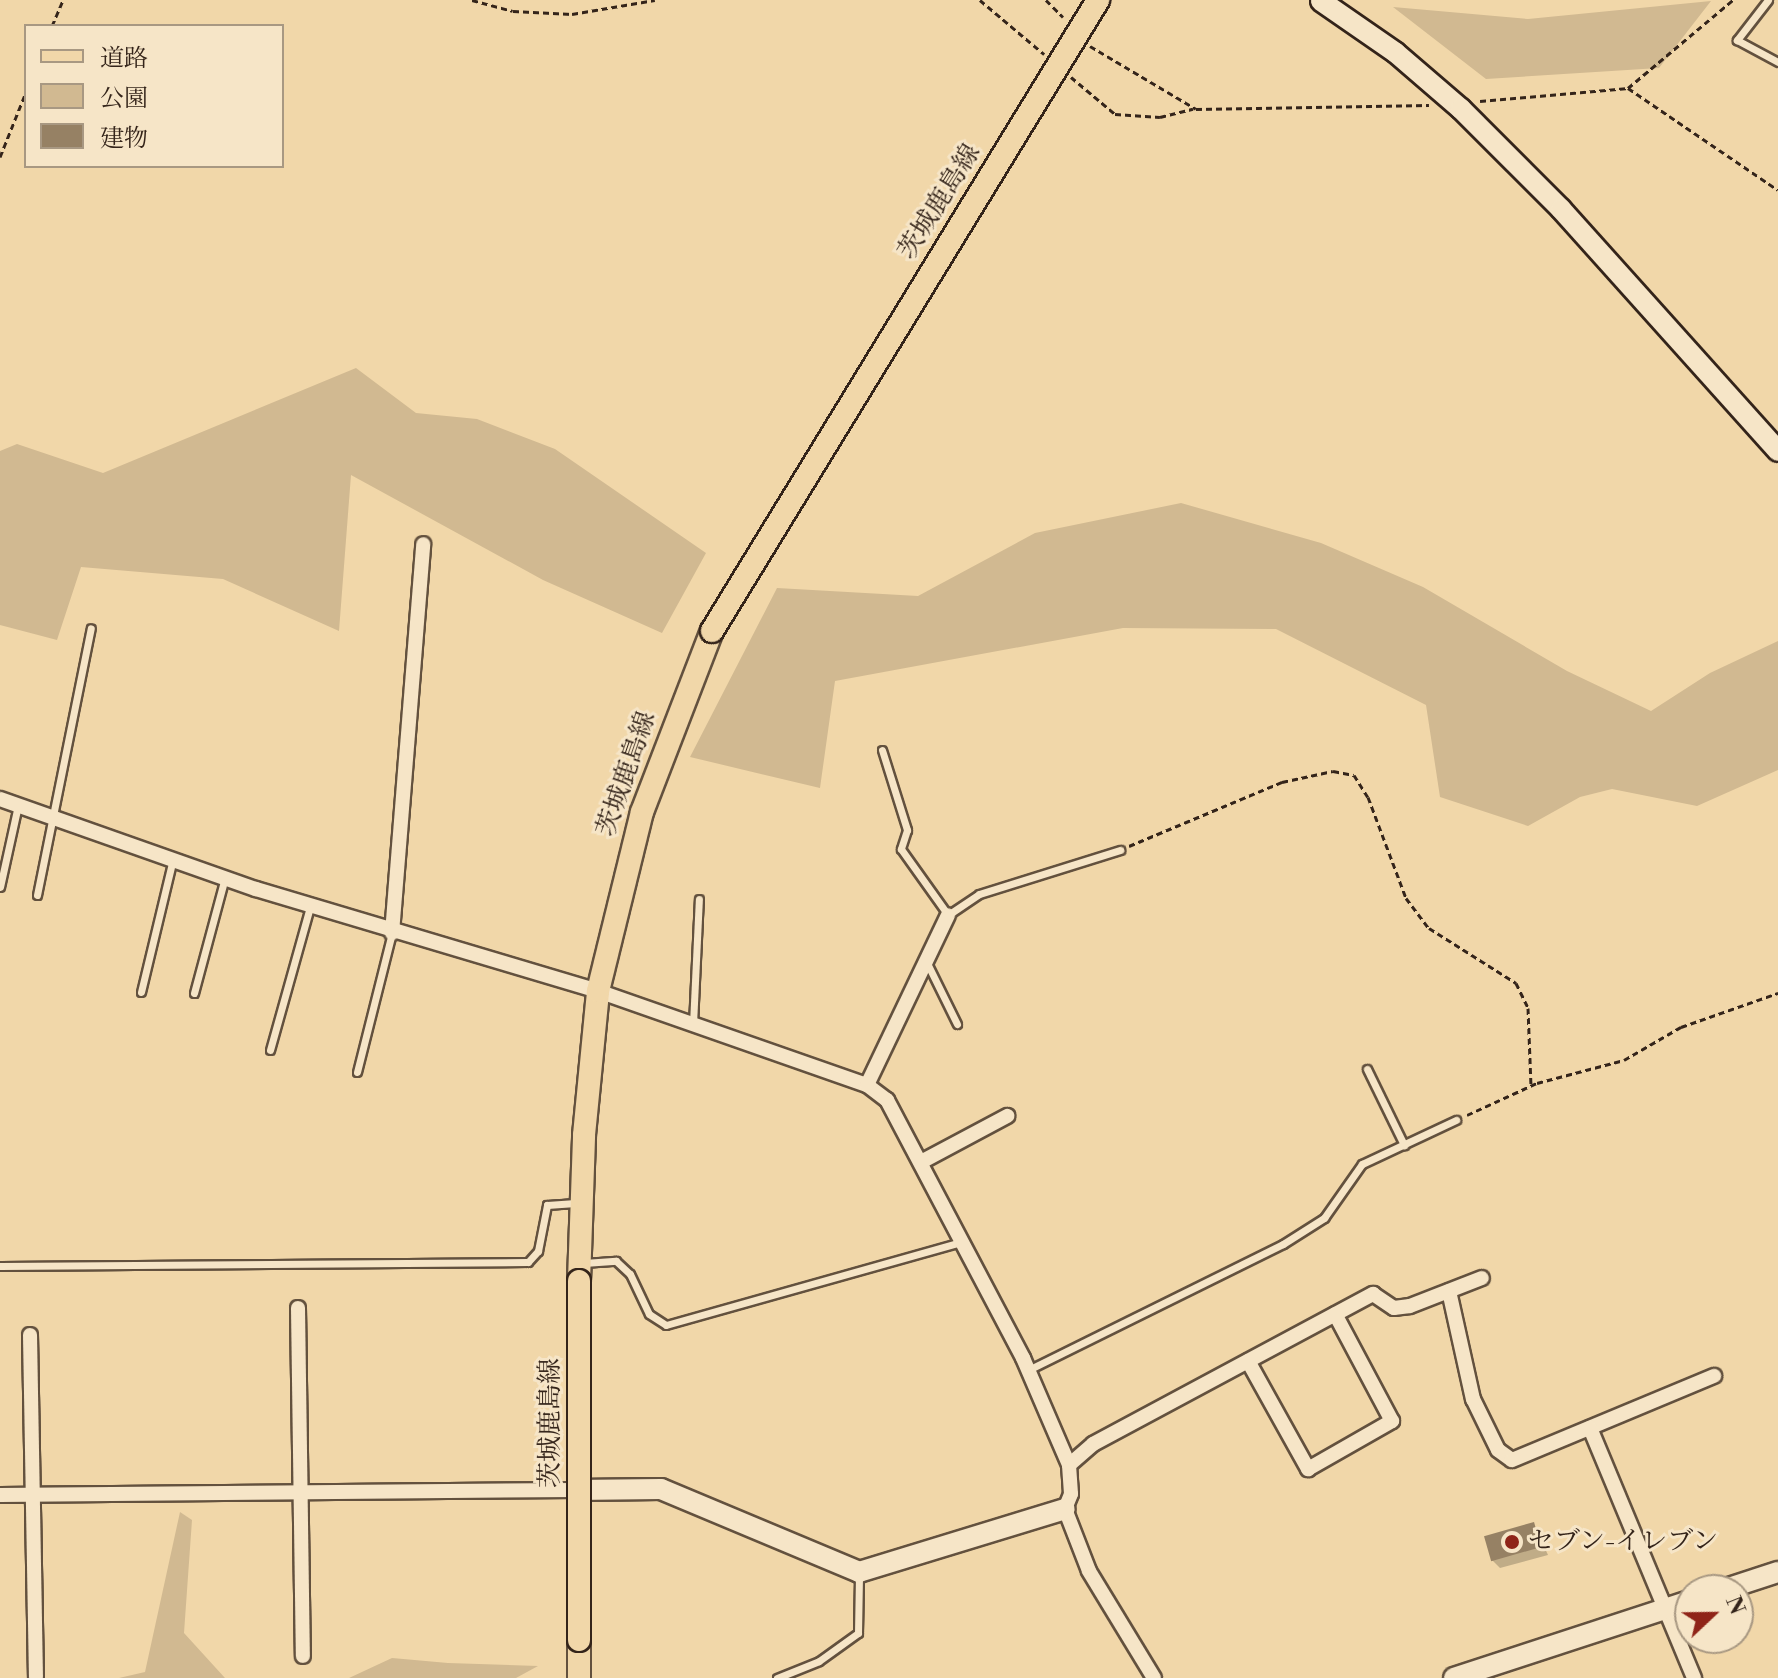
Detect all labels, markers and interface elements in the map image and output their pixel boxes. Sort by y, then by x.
legend [24,24,284,168]
text: 道路 [100,44,148,74]
text: 公園 [100,84,148,114]
text: 建物 [100,124,148,154]
street label: 茨城鹿島線 [892,139,988,265]
street label: 茨城鹿島線 [591,707,663,841]
street label: 茨城鹿島線 [535,1358,567,1488]
place label: セブン-イレブン [1528,1526,1720,1558]
marker: セブン-イレブン [1503,1533,1521,1551]
north arrow [1674,1574,1754,1654]
text: N [1719,1592,1751,1619]

